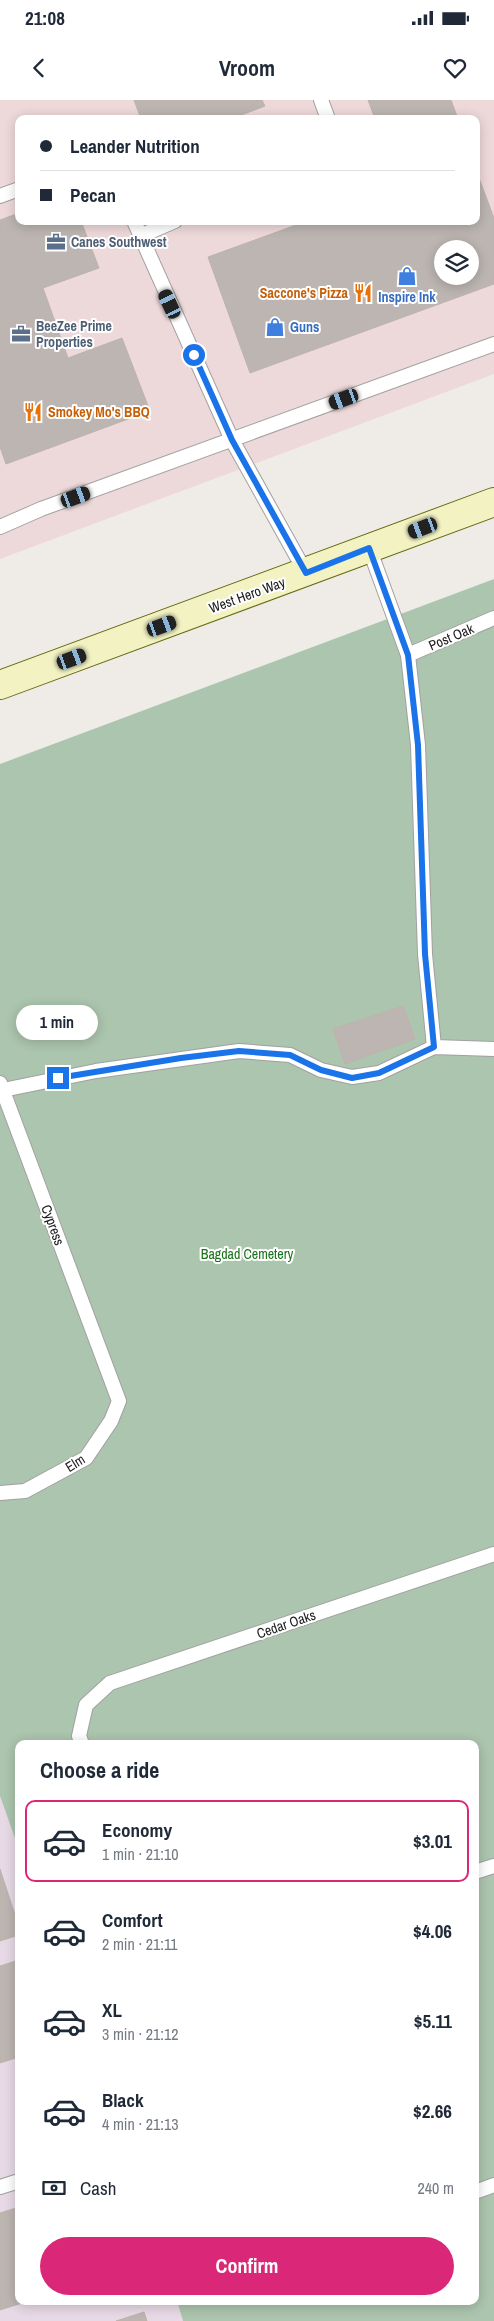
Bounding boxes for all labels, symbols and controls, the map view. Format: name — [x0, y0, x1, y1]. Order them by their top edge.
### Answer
text: 21:08 — [25, 5, 65, 31]
text: Vroom — [219, 53, 275, 83]
icon: back — [25, 54, 53, 82]
icon: heart — [441, 54, 469, 82]
text: Leander Nutrition — [70, 133, 200, 159]
text: Pecan — [70, 182, 116, 208]
office icon: Canes Southwest — [45, 231, 67, 253]
place label: Canes Southwest — [71, 233, 167, 251]
map controls — [434, 240, 479, 285]
button: layers — [434, 240, 479, 285]
shop icon: Inspire Ink — [396, 265, 418, 287]
restaurant icon: Saccone's Pizza — [352, 282, 374, 304]
place label: Saccone's Pizza — [260, 284, 349, 302]
car — [156, 287, 183, 321]
place label: Inspire Ink — [378, 288, 436, 306]
shop icon: Guns — [264, 316, 286, 338]
place label: BeeZee Prime Properties — [36, 317, 112, 351]
place label: Guns — [290, 318, 319, 336]
office icon: BeeZee Prime Properties — [10, 323, 32, 345]
route start — [183, 344, 205, 366]
car — [327, 387, 360, 411]
restaurant icon: Smokey Mo's BBQ — [22, 401, 44, 423]
place label: Smokey Mo's BBQ — [48, 403, 150, 421]
car — [59, 485, 92, 509]
car — [406, 516, 439, 540]
street label: West Hero Way — [206, 573, 288, 617]
car — [145, 614, 178, 638]
street label: Post Oak — [426, 619, 476, 655]
car — [55, 647, 88, 671]
callout: 1 min — [17, 1006, 99, 1040]
text: 1 min — [40, 1011, 74, 1033]
route end — [47, 1067, 69, 1089]
street label: Cypress — [37, 1202, 69, 1248]
park label: Bagdad Cemetery — [201, 1245, 294, 1263]
street label: Elm — [62, 1450, 88, 1476]
street label: Cedar Oaks — [254, 1605, 318, 1642]
text: Choose a ride — [40, 1755, 159, 1785]
text: Economy — [102, 1817, 172, 1843]
icon: car — [42, 1819, 87, 1864]
text: $3.01 — [413, 1828, 452, 1854]
text: 1 min · 21:10 — [102, 1843, 179, 1865]
text: Comfort — [102, 1907, 163, 1933]
icon: car — [42, 1909, 87, 1954]
text: $4.06 — [413, 1918, 452, 1944]
text: 2 min · 21:11 — [102, 1933, 178, 1955]
text: XL — [102, 1997, 122, 2023]
icon: car — [42, 1999, 87, 2044]
text: $5.11 — [414, 2008, 452, 2034]
text: 3 min · 21:12 — [102, 2023, 179, 2045]
text: Black — [102, 2087, 144, 2113]
icon: car — [42, 2089, 87, 2134]
text: $2.66 — [413, 2098, 452, 2124]
text: 4 min · 21:13 — [102, 2113, 179, 2135]
icon: cash — [40, 2174, 68, 2202]
text: Cash — [80, 2175, 116, 2201]
text: 240 m — [418, 2177, 454, 2199]
button: Confirm — [40, 2237, 454, 2295]

